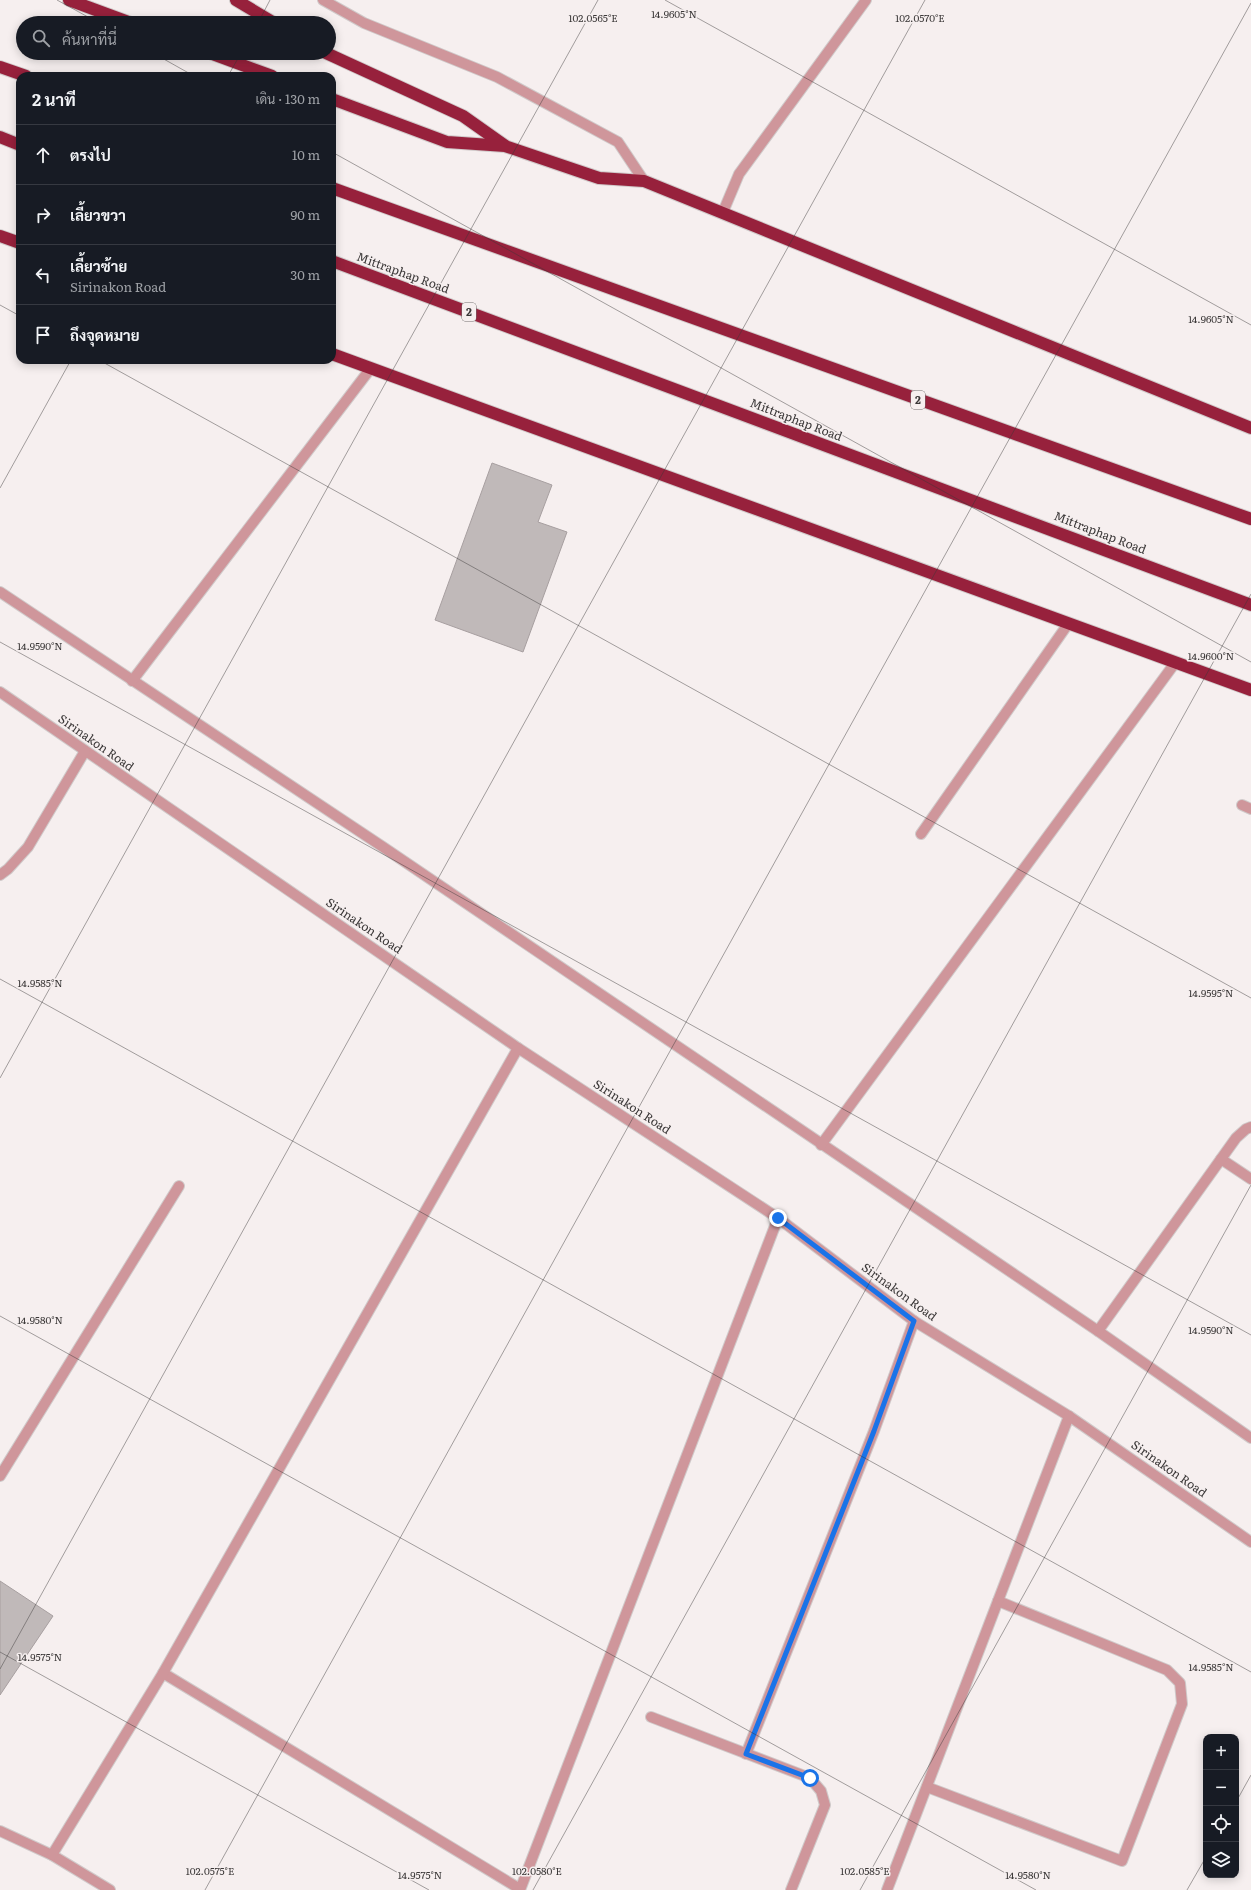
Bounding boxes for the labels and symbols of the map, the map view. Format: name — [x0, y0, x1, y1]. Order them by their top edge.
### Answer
text: 14.9605°N — [651, 6, 697, 21]
text: 102.0565°E — [568, 10, 618, 25]
text: 102.0570°E — [895, 10, 945, 25]
street label: Mittraphap Road — [354, 247, 453, 297]
road number: 2 — [462, 303, 476, 321]
text: 14.9605°N — [1188, 311, 1234, 326]
road number: 2 — [911, 391, 925, 409]
street label: Mittraphap Road — [748, 393, 846, 445]
street label: Mittraphap Road — [1052, 506, 1150, 558]
text: 14.9590°N — [17, 638, 63, 653]
text: 14.9600°N — [1188, 648, 1234, 663]
street label: Sirinakon Road — [55, 709, 139, 775]
street label: Sirinakon Road — [323, 893, 407, 958]
text: 14.9585°N — [17, 975, 63, 990]
text: 14.9595°N — [1189, 985, 1233, 1000]
street label: Sirinakon Road — [590, 1074, 675, 1138]
route end — [769, 1209, 787, 1227]
street label: Sirinakon Road — [858, 1258, 941, 1325]
text: 14.9580°N — [17, 1312, 63, 1327]
text: 14.9590°N — [1188, 1322, 1234, 1337]
street label: Sirinakon Road — [1128, 1435, 1212, 1501]
text: 14.9575°N — [18, 1649, 62, 1664]
text: 14.9585°N — [1188, 1659, 1234, 1674]
route start — [801, 1769, 819, 1787]
text: 102.0575°E — [186, 1863, 234, 1878]
text: 102.0580°E — [512, 1863, 562, 1878]
text: 102.0585°E — [840, 1863, 890, 1878]
text: 14.9575°N — [398, 1867, 442, 1882]
text: 14.9580°N — [1005, 1867, 1051, 1882]

